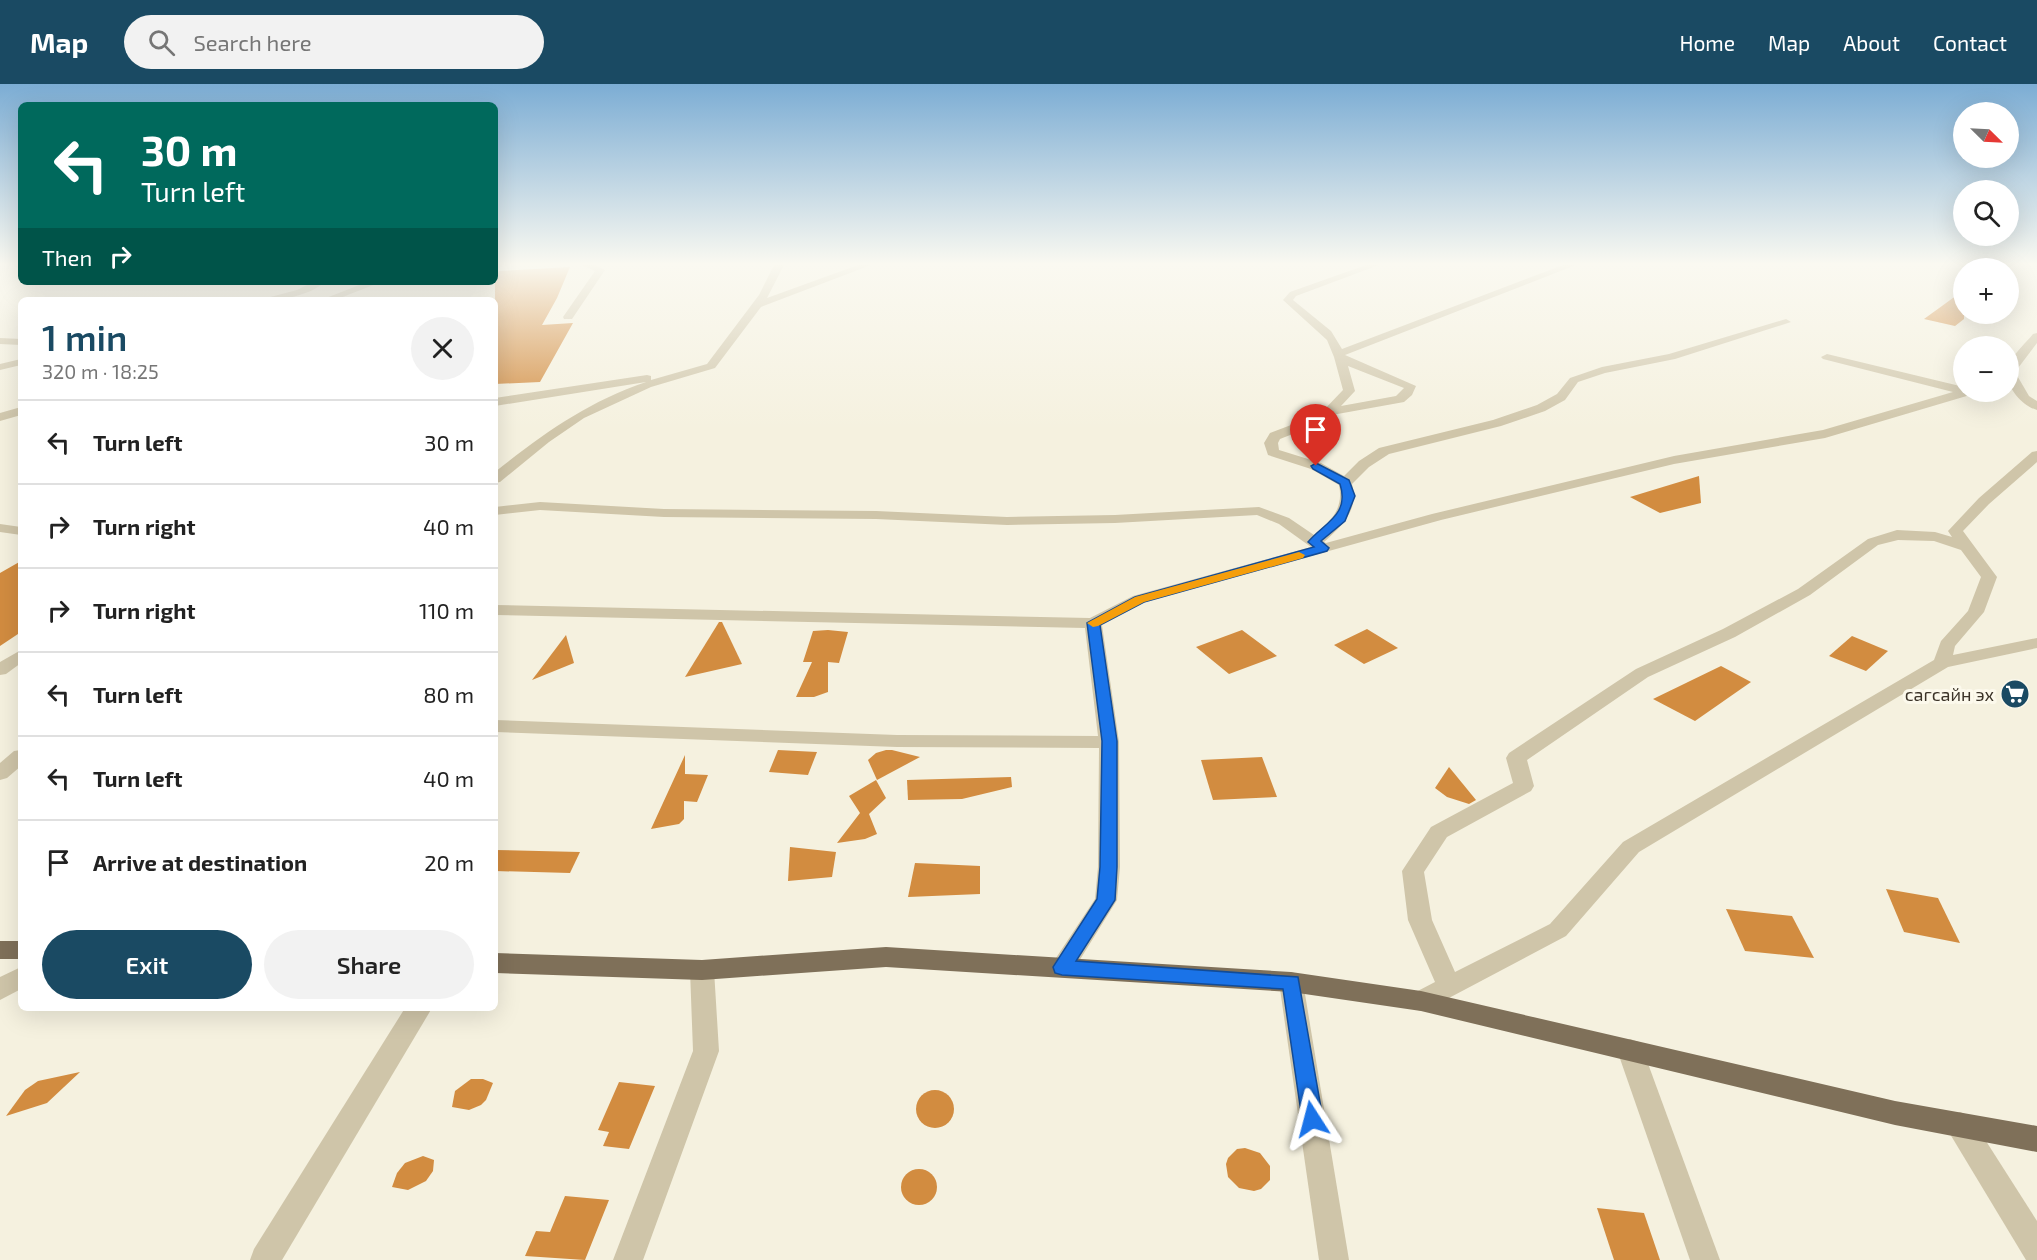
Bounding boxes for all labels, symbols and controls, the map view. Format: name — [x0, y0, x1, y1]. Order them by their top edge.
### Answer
search box — [124, 15, 544, 69]
text: Map — [30, 25, 88, 59]
icon: search — [145, 26, 178, 59]
text: Search here — [193, 29, 312, 55]
text: Home — [1679, 30, 1735, 55]
text: Map — [1768, 30, 1810, 55]
text: About — [1843, 30, 1900, 55]
text: Contact — [1933, 30, 2007, 55]
north arrow — [1953, 102, 2019, 168]
map controls — [1953, 102, 2019, 402]
text: 30 m — [141, 124, 237, 174]
icon: left — [42, 126, 120, 204]
text: Turn left — [141, 175, 245, 207]
button: search — [1953, 180, 2019, 246]
icon: right — [104, 240, 137, 273]
text: Then — [42, 244, 92, 270]
button: + — [1953, 258, 2019, 324]
text: 1 min — [42, 315, 127, 358]
button: close — [411, 317, 474, 380]
button: − — [1953, 336, 2019, 402]
text: 320 m · 18:25 — [42, 359, 159, 383]
pin — [1290, 404, 1341, 466]
icon: arrive — [1299, 413, 1332, 446]
icon: left — [42, 426, 75, 459]
text: Turn left — [93, 429, 182, 455]
text: 30 m — [424, 429, 474, 455]
icon: right — [42, 510, 75, 543]
text: Turn right — [93, 513, 195, 539]
text: 40 m — [423, 513, 474, 539]
icon: right — [42, 594, 75, 627]
text: Turn right — [93, 597, 195, 623]
text: 110 m — [419, 597, 474, 623]
icon: left — [42, 678, 75, 711]
supermarket icon: сагсайн эх — [1999, 678, 2031, 710]
text: Turn left — [93, 681, 182, 707]
text: 80 m — [423, 681, 474, 707]
place label: сагсайн эх — [1905, 683, 1994, 705]
icon: left — [42, 762, 75, 795]
text: Turn left — [93, 765, 182, 791]
text: 40 m — [423, 765, 474, 791]
icon: arrive — [42, 846, 75, 879]
text: Arrive at destination — [93, 849, 307, 875]
text: 20 m — [424, 849, 474, 875]
button: Exit — [42, 930, 252, 999]
button: Share — [264, 930, 474, 999]
position arrow — [1280, 1087, 1344, 1151]

